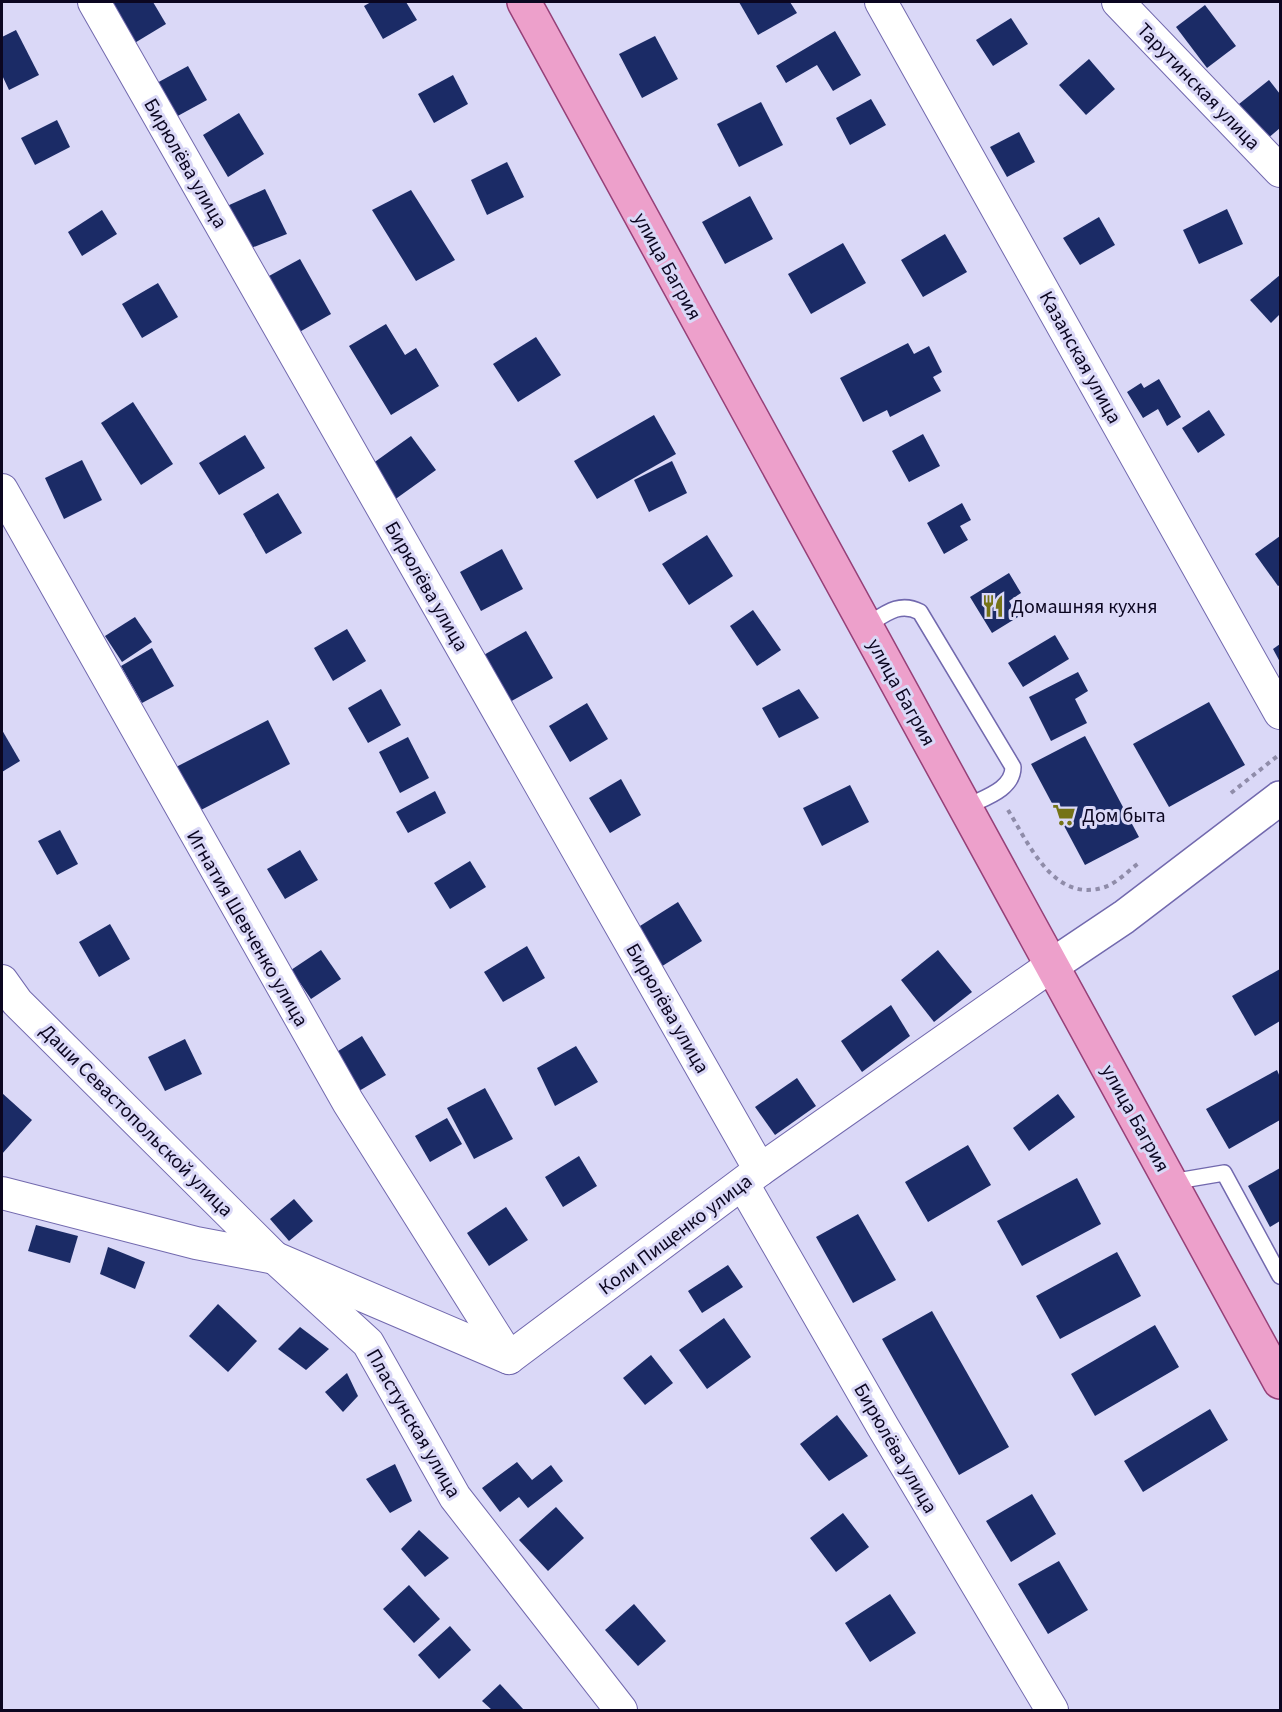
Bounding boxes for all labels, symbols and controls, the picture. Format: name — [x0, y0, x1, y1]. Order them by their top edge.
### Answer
street label: Тарутинская улица — [1130, 17, 1266, 157]
street label: Бирюлёва улица — [137, 93, 234, 234]
street label: улица Багрия — [626, 208, 708, 325]
street label: Казанская улица — [1032, 286, 1128, 429]
street label: Бирюлёва улица — [378, 516, 475, 657]
restaurant icon: Домашняя кухня — [980, 593, 1006, 619]
place label: Домашняя кухня — [1011, 593, 1157, 621]
street label: улица Багрия — [860, 634, 942, 751]
supermarket icon: Дом быта — [1051, 802, 1077, 828]
place label: Дом быта — [1082, 802, 1166, 830]
street label: Игнатия Шевченко улица — [179, 825, 315, 1032]
street label: Бирюлёва улица — [619, 938, 716, 1079]
street label: Даши Севастопольской улица — [33, 1018, 239, 1224]
street label: улица Багрия — [1094, 1060, 1176, 1177]
street label: Коли Пищенко улица — [593, 1168, 758, 1302]
street label: Пластунская улица — [359, 1344, 467, 1503]
street label: Бирюлёва улица — [847, 1378, 944, 1519]

